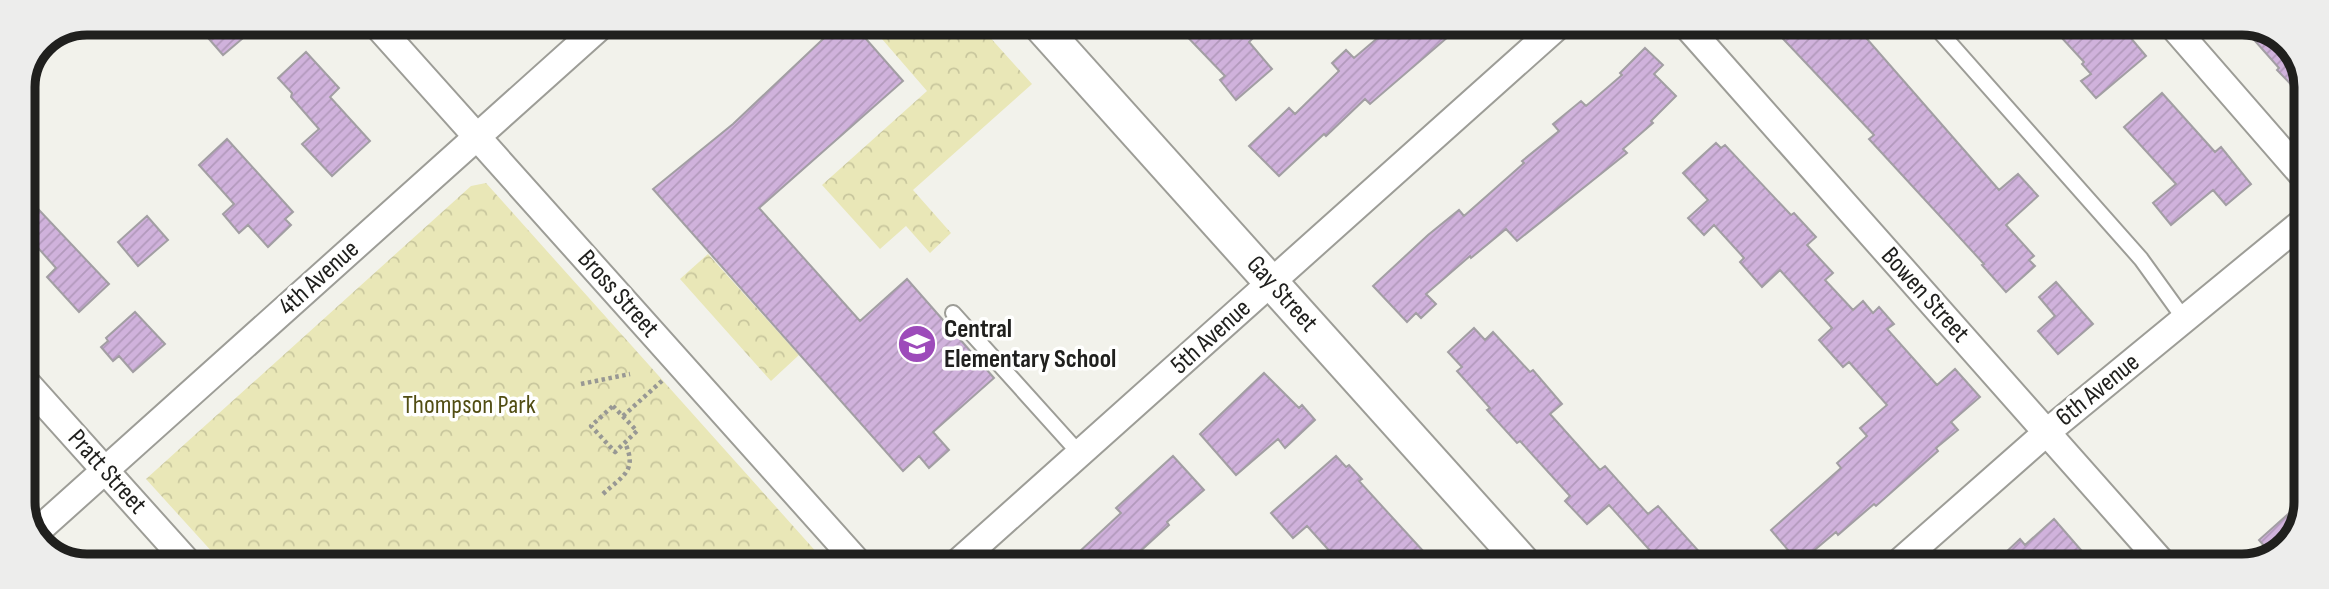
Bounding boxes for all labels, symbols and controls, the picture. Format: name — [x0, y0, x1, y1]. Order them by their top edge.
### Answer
street label: 4th Avenue — [272, 234, 366, 322]
street label: Bowen Street — [1874, 241, 1976, 349]
street label: Bross Street — [571, 244, 665, 344]
street label: Gay Street — [1240, 250, 1324, 338]
street label: 5th Avenue — [1165, 293, 1257, 381]
place label: Central Elementary School — [944, 314, 1116, 375]
school or university icon: Central Elementary School — [896, 323, 938, 365]
street label: 6th Avenue — [2050, 347, 2146, 433]
park label: Thompson Park — [402, 390, 536, 421]
street label: Pratt Street — [61, 423, 153, 521]

